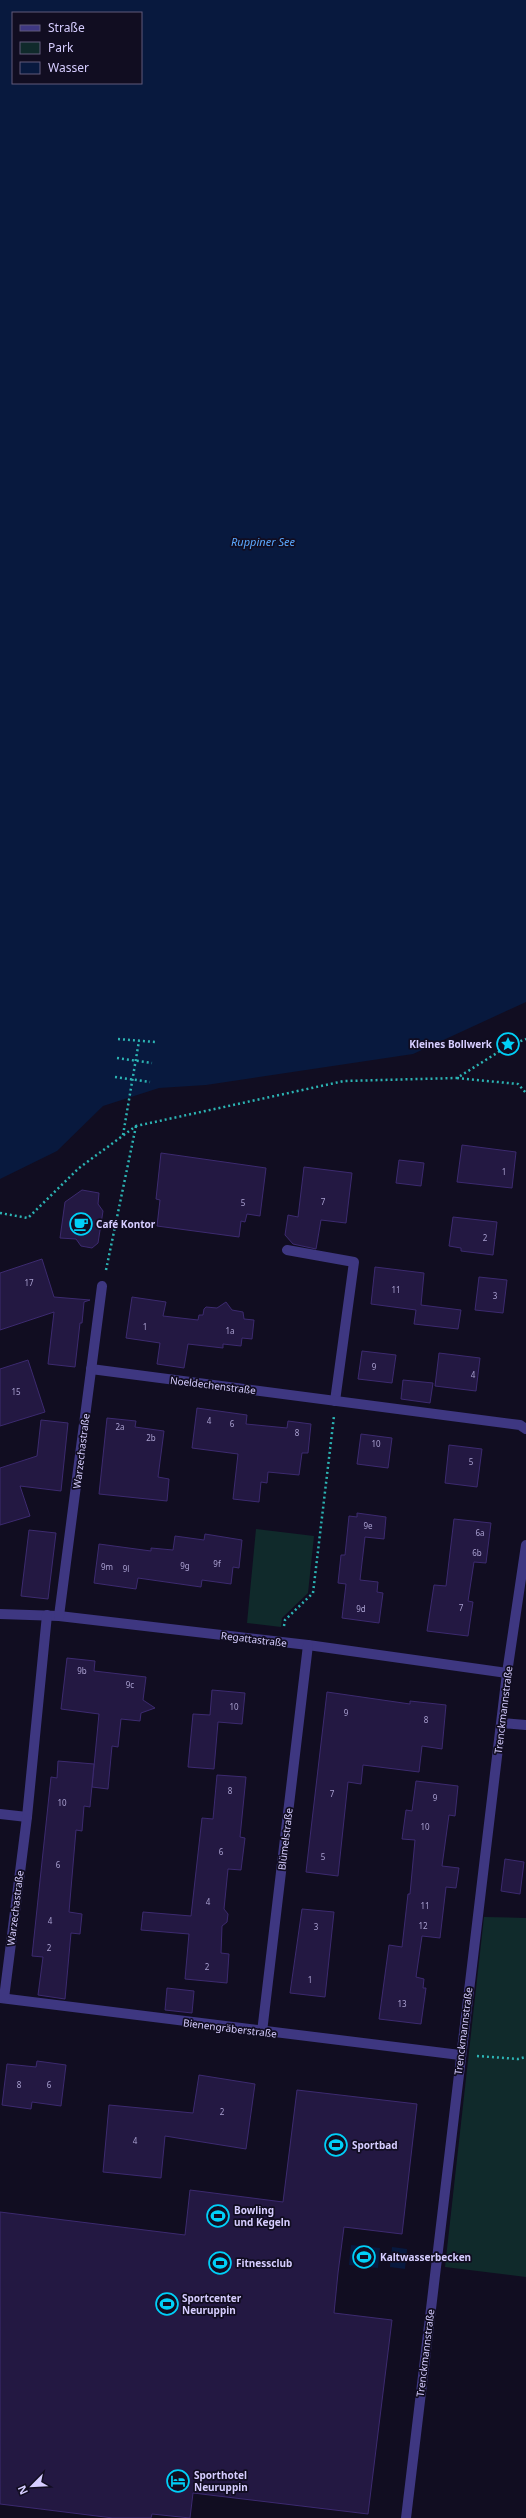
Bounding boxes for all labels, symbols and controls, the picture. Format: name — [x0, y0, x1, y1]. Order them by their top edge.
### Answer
legend — [12, 12, 142, 84]
text: Straße — [48, 19, 85, 36]
text: Park — [48, 39, 74, 56]
text: Wasser — [48, 59, 89, 76]
water label: Ruppiner See — [231, 534, 295, 549]
place icon: Kleines Bollwerk — [495, 1031, 521, 1057]
place label: Kleines Bollwerk — [409, 1037, 493, 1051]
house number: 1 — [502, 1166, 506, 1177]
house number: 7 — [321, 1196, 326, 1207]
house number: 5 — [241, 1197, 246, 1208]
cafe icon: Café Kontor — [68, 1211, 94, 1237]
place label: Café Kontor — [96, 1217, 156, 1231]
house number: 2 — [483, 1232, 488, 1243]
house number: 17 — [24, 1277, 34, 1288]
house number: 11 — [391, 1284, 401, 1295]
house number: 3 — [493, 1290, 498, 1301]
house number: 1 — [143, 1321, 147, 1332]
house number: 1a — [225, 1325, 235, 1336]
house number: 9 — [372, 1361, 377, 1372]
house number: 4 — [471, 1369, 476, 1380]
street label: Noeldechenstraße — [169, 1373, 257, 1397]
house number: 15 — [11, 1386, 21, 1397]
street label: Warzechastraße — [69, 1412, 93, 1489]
house number: 4 — [207, 1415, 212, 1426]
house number: 6 — [230, 1418, 235, 1429]
house number: 2a — [115, 1421, 125, 1432]
house number: 8 — [295, 1427, 300, 1438]
house number: 2b — [146, 1432, 156, 1443]
house number: 10 — [371, 1438, 381, 1449]
house number: 5 — [469, 1456, 474, 1467]
house number: 9e — [363, 1520, 373, 1531]
house number: 6a — [475, 1527, 485, 1538]
house number: 6b — [472, 1547, 482, 1558]
house number: 9f — [213, 1558, 222, 1569]
house number: 9g — [180, 1560, 190, 1571]
house number: 9m — [101, 1561, 113, 1572]
house number: 9l — [123, 1563, 129, 1574]
house number: 7 — [459, 1602, 464, 1613]
house number: 9d — [356, 1603, 366, 1614]
street label: Regattastraße — [220, 1628, 288, 1650]
house number: 9b — [77, 1665, 87, 1676]
street label: Trenckmannstraße — [491, 1665, 515, 1755]
house number: 9c — [126, 1679, 134, 1690]
house number: 10 — [229, 1701, 239, 1712]
house number: 9 — [344, 1707, 349, 1718]
house number: 8 — [424, 1714, 429, 1725]
house number: 8 — [228, 1785, 233, 1796]
house number: 7 — [330, 1788, 335, 1799]
house number: 9 — [433, 1792, 438, 1803]
house number: 10 — [57, 1797, 67, 1808]
street label: Blümelstraße — [274, 1807, 296, 1871]
house number: 10 — [420, 1821, 430, 1832]
house number: 6 — [219, 1846, 224, 1857]
house number: 5 — [321, 1851, 326, 1862]
house number: 6 — [56, 1859, 61, 1870]
street label: Warzechastraße — [3, 1869, 27, 1946]
house number: 4 — [206, 1896, 211, 1907]
house number: 11 — [420, 1900, 430, 1911]
house number: 4 — [48, 1915, 53, 1926]
house number: 12 — [418, 1920, 428, 1931]
house number: 3 — [314, 1921, 319, 1932]
house number: 2 — [47, 1942, 52, 1953]
house number: 2 — [205, 1961, 210, 1972]
house number: 1 — [308, 1974, 312, 1985]
street label: Trenckmannstraße — [451, 1986, 475, 2076]
house number: 13 — [397, 1998, 407, 2009]
street label: Bienengräberstraße — [182, 2015, 278, 2041]
house number: 8 — [17, 2079, 22, 2090]
house number: 6 — [47, 2079, 52, 2090]
house number: 2 — [220, 2106, 225, 2117]
sports icon: Sportbad — [323, 2132, 349, 2158]
house number: 4 — [133, 2135, 138, 2146]
place label: Sportbad — [352, 2138, 398, 2152]
sports icon: Bowling und Kegeln — [205, 2203, 231, 2229]
place label: Bowling und Kegeln — [234, 2203, 290, 2229]
sports icon: Kaltwasserbecken — [351, 2244, 377, 2270]
sports icon: Fitnessclub — [207, 2250, 233, 2276]
place label: Kaltwasserbecken — [380, 2250, 471, 2264]
place label: Fitnessclub — [236, 2256, 292, 2270]
sports icon: Sportcenter Neuruppin — [154, 2291, 180, 2317]
place label: Sportcenter Neuruppin — [182, 2291, 242, 2317]
street label: Trenckmannstraße — [413, 2308, 437, 2398]
north arrow — [12, 2466, 52, 2506]
hotel icon: Sporthotel Neuruppin — [165, 2468, 191, 2494]
place label: Sporthotel Neuruppin — [194, 2468, 248, 2494]
text: N — [14, 2483, 31, 2497]

